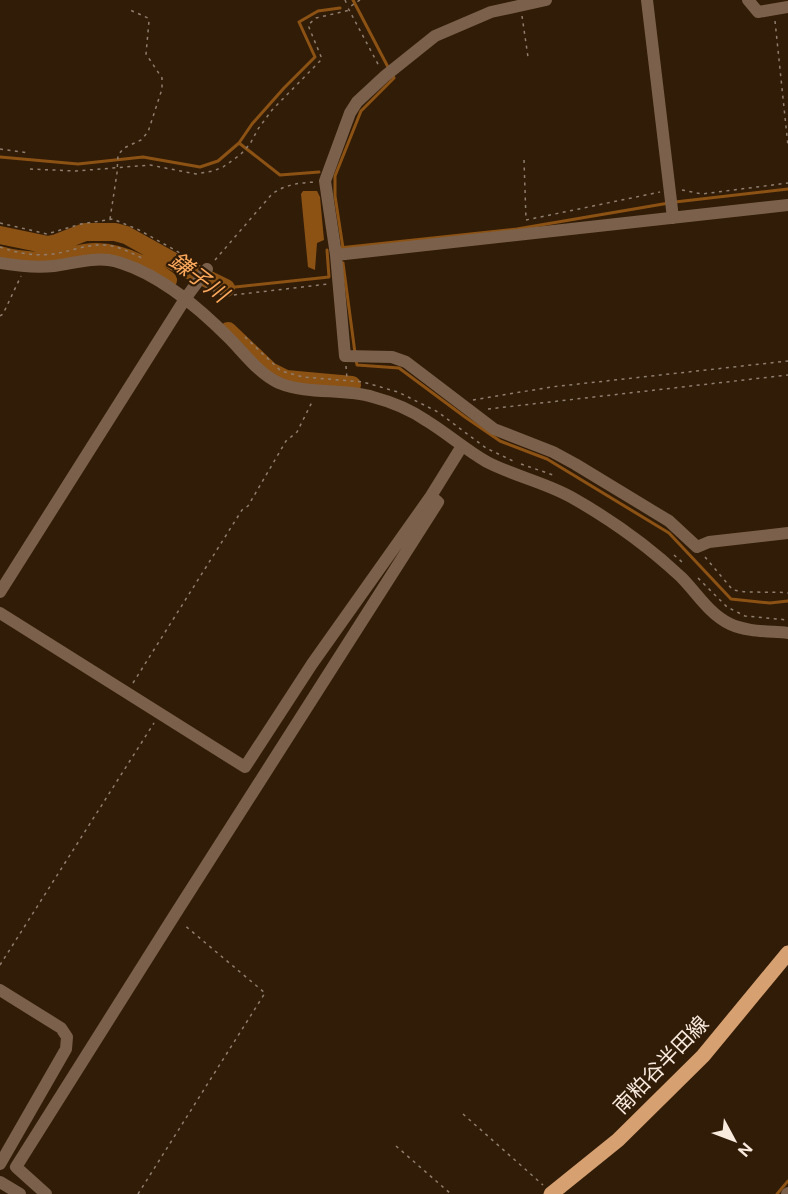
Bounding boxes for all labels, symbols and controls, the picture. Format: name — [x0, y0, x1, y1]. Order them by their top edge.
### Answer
water label: 鎌子川 — [165, 247, 235, 308]
street label: 南粕谷半田線 — [608, 1011, 713, 1119]
north arrow — [704, 1110, 764, 1170]
text: N — [734, 1139, 756, 1160]

